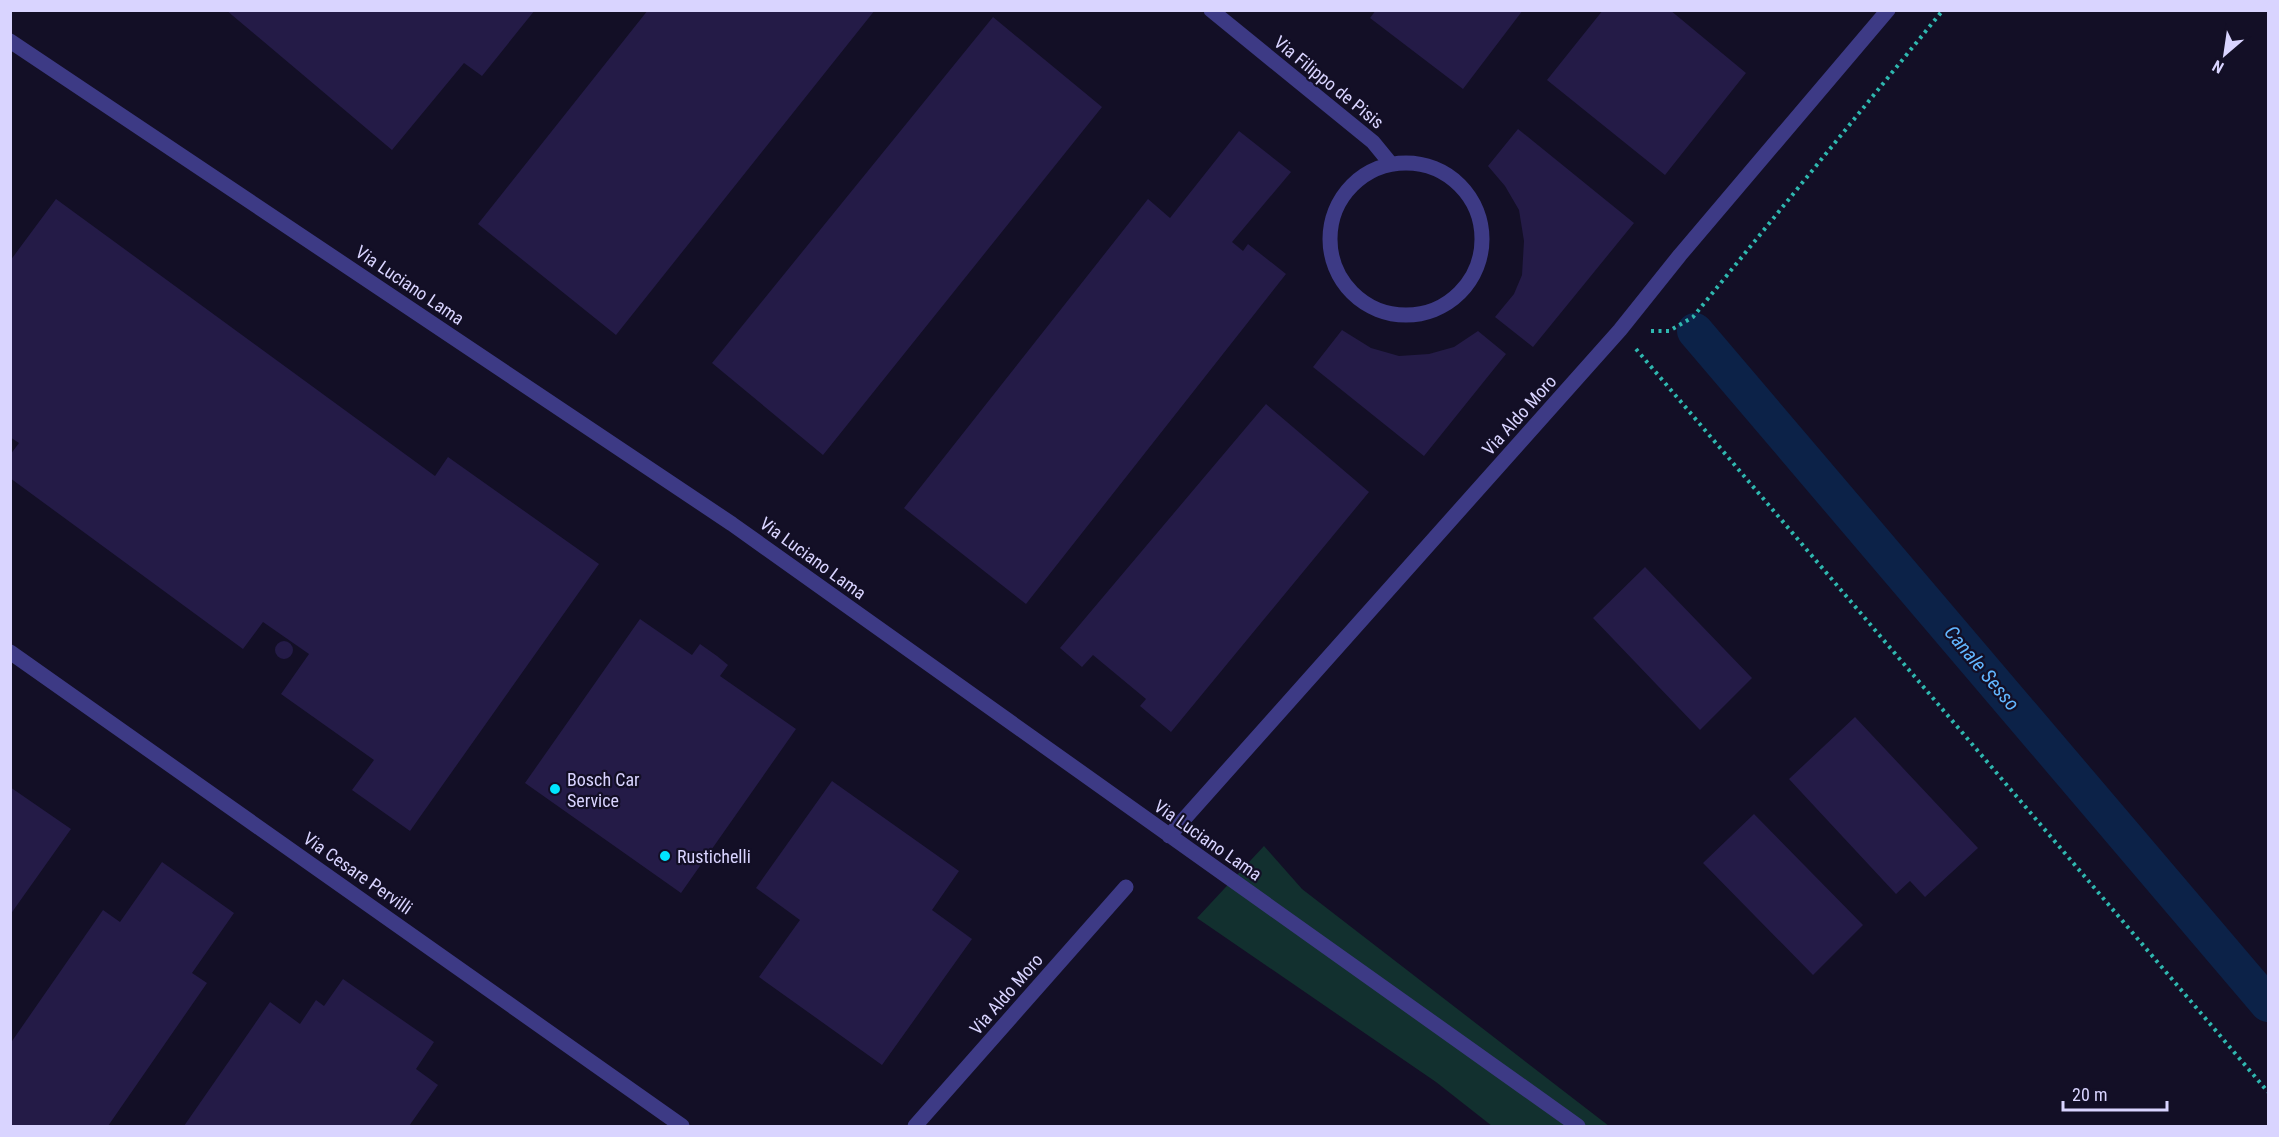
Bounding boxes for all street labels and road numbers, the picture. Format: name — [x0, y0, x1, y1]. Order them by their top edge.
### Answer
street label: Via Filippo de Pisis — [1270, 31, 1388, 133]
street label: Via Luciano Lama — [352, 241, 468, 329]
street label: Via Aldo Moro — [1478, 371, 1560, 459]
street label: Via Luciano Lama — [756, 512, 870, 604]
street label: Via Luciano Lama — [1150, 795, 1266, 885]
street label: Via Cesare Pervilli — [299, 828, 417, 918]
street label: Via Aldo Moro — [965, 949, 1047, 1039]

